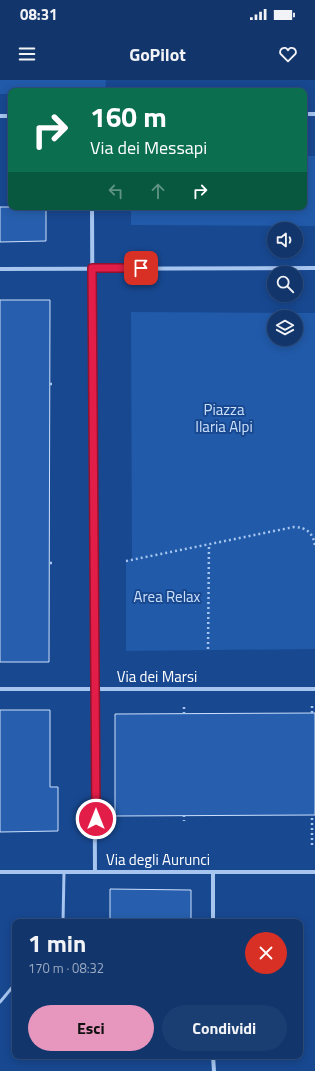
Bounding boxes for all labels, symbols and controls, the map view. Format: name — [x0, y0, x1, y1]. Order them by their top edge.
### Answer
text: 08:31 — [20, 3, 57, 26]
text: GoPilot — [129, 41, 186, 68]
icon: menu — [16, 43, 38, 65]
icon: heart — [277, 43, 299, 65]
text: 160 m — [90, 95, 167, 138]
icon: right — [24, 104, 76, 156]
text: Via dei Messapi — [90, 134, 207, 161]
icon: left — [105, 180, 127, 202]
icon: ahead — [147, 180, 169, 202]
icon: right — [189, 180, 211, 202]
map controls — [267, 222, 303, 346]
button: sound — [267, 222, 303, 258]
pin — [124, 251, 158, 285]
icon: arrive — [130, 257, 152, 279]
button: search — [267, 266, 303, 302]
button: layers — [267, 310, 303, 346]
park label: Piazza Ilaria Alpi — [195, 398, 253, 438]
park label: Area Relax — [134, 585, 201, 608]
street label: Via dei Marsi — [117, 665, 197, 688]
position arrow — [75, 798, 117, 840]
street label: Via degli Aurunci — [106, 848, 210, 871]
text: 1 min — [28, 925, 86, 961]
button: close — [245, 932, 287, 974]
text: 170 m · 08:32 — [28, 958, 104, 978]
button: Esci — [28, 1005, 154, 1051]
button: Condividi — [162, 1005, 287, 1051]

